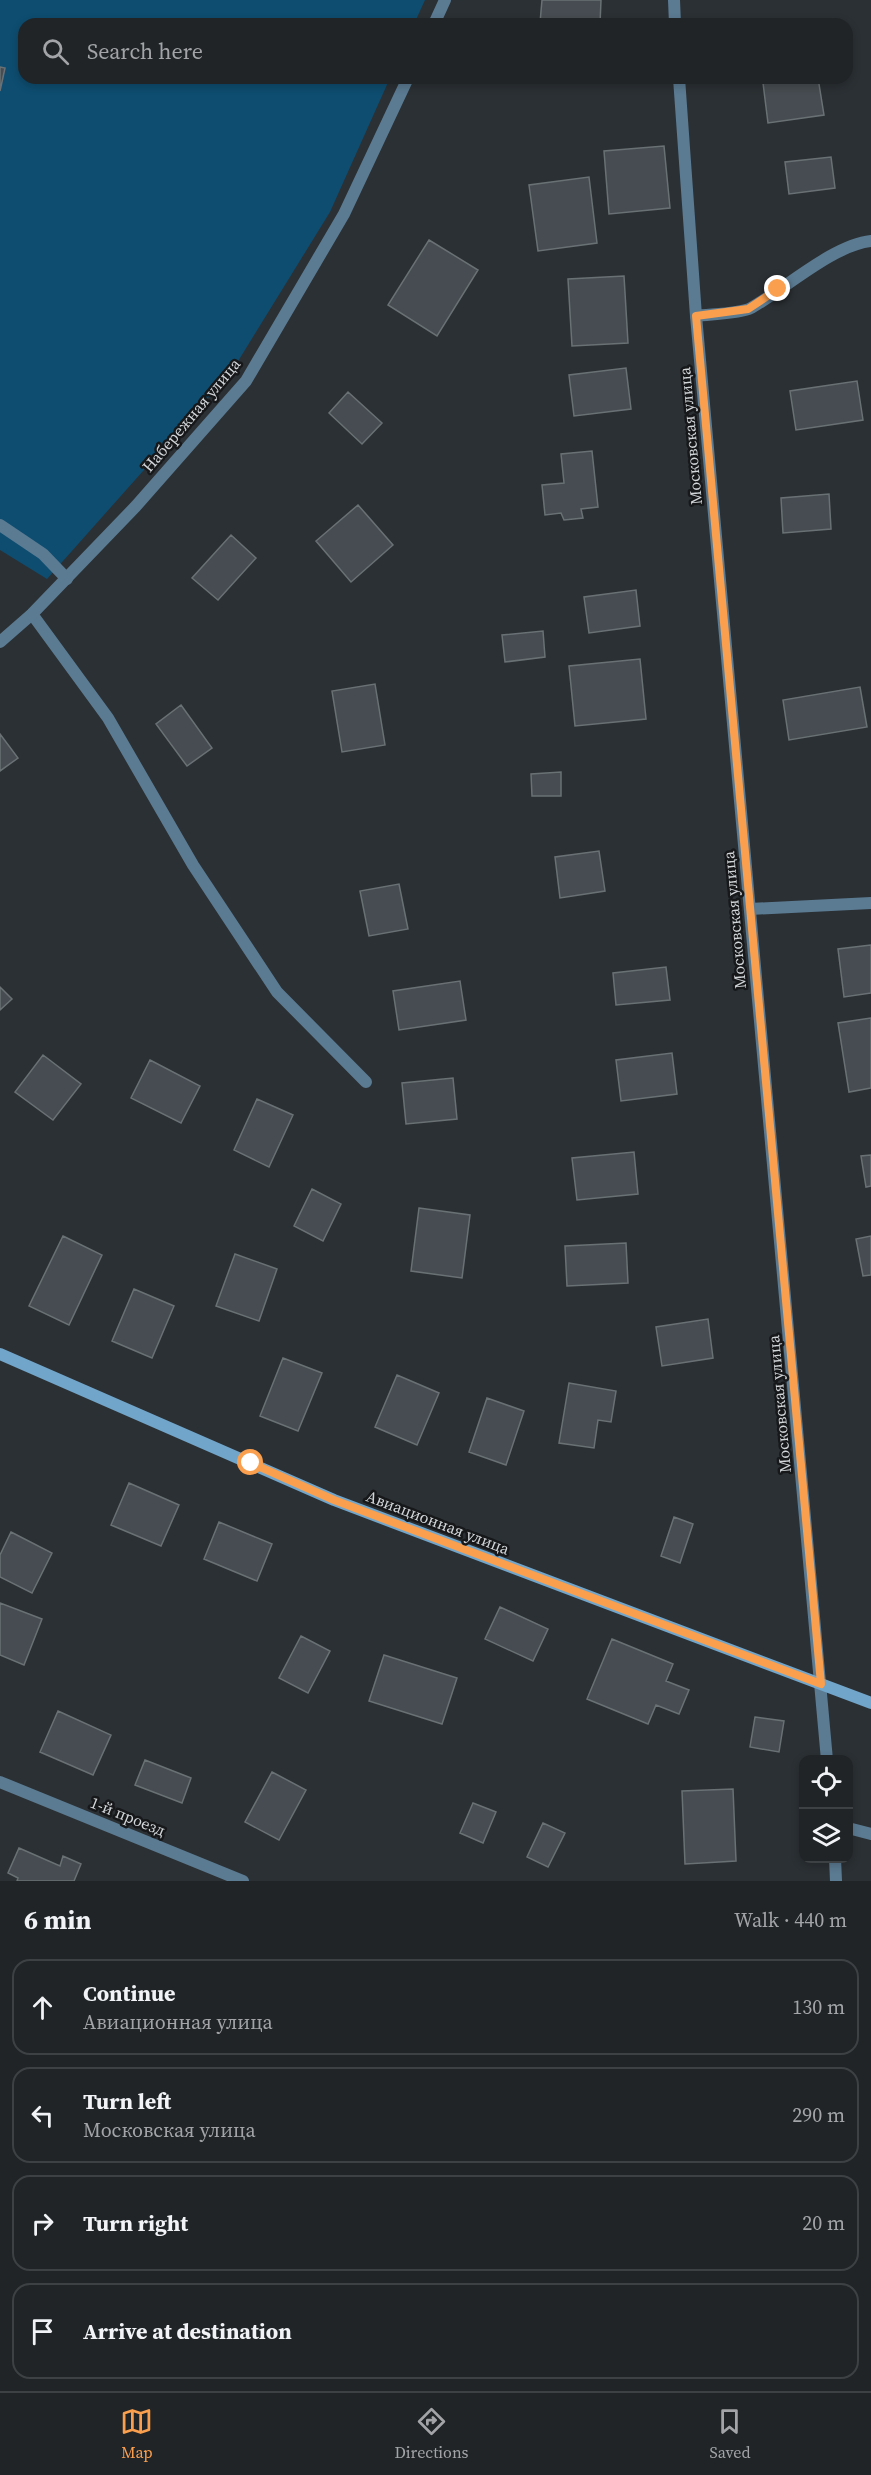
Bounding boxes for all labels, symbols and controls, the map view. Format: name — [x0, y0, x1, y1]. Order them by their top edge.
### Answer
search box — [18, 18, 853, 84]
icon: search — [39, 35, 72, 68]
text: Search here — [87, 36, 203, 66]
route end — [764, 275, 790, 301]
street label: Набережная улица — [137, 353, 246, 477]
street label: Московская улица — [673, 365, 707, 506]
street label: Московская улица — [717, 849, 751, 990]
street label: Московская улица — [762, 1333, 796, 1474]
route start — [237, 1449, 263, 1475]
street label: Авиационная улица — [363, 1485, 514, 1560]
map controls — [799, 1755, 853, 1863]
button: locate — [799, 1755, 853, 1809]
street label: 1-й проезд — [87, 1791, 169, 1841]
button: layers — [799, 1809, 853, 1863]
text: 6 min — [24, 1902, 91, 1938]
text: Walk · 440 m — [734, 1906, 847, 1934]
text: Continue — [83, 1978, 176, 2008]
icon: ahead — [26, 1991, 59, 2024]
text: 130 m — [792, 1993, 845, 2021]
text: Авиационная улица — [83, 2008, 273, 2036]
text: Turn left — [83, 2086, 171, 2116]
icon: left — [26, 2099, 59, 2132]
text: 290 m — [792, 2101, 845, 2129]
text: Московская улица — [83, 2116, 256, 2144]
icon: right — [26, 2207, 59, 2240]
text: Turn right — [83, 2208, 188, 2238]
text: 20 m — [802, 2209, 845, 2237]
icon: arrive — [26, 2315, 59, 2348]
text: Arrive at destination — [83, 2316, 292, 2346]
tab: Map — [120, 2405, 153, 2463]
tab: Directions — [394, 2405, 469, 2463]
tab: Saved — [709, 2405, 751, 2463]

